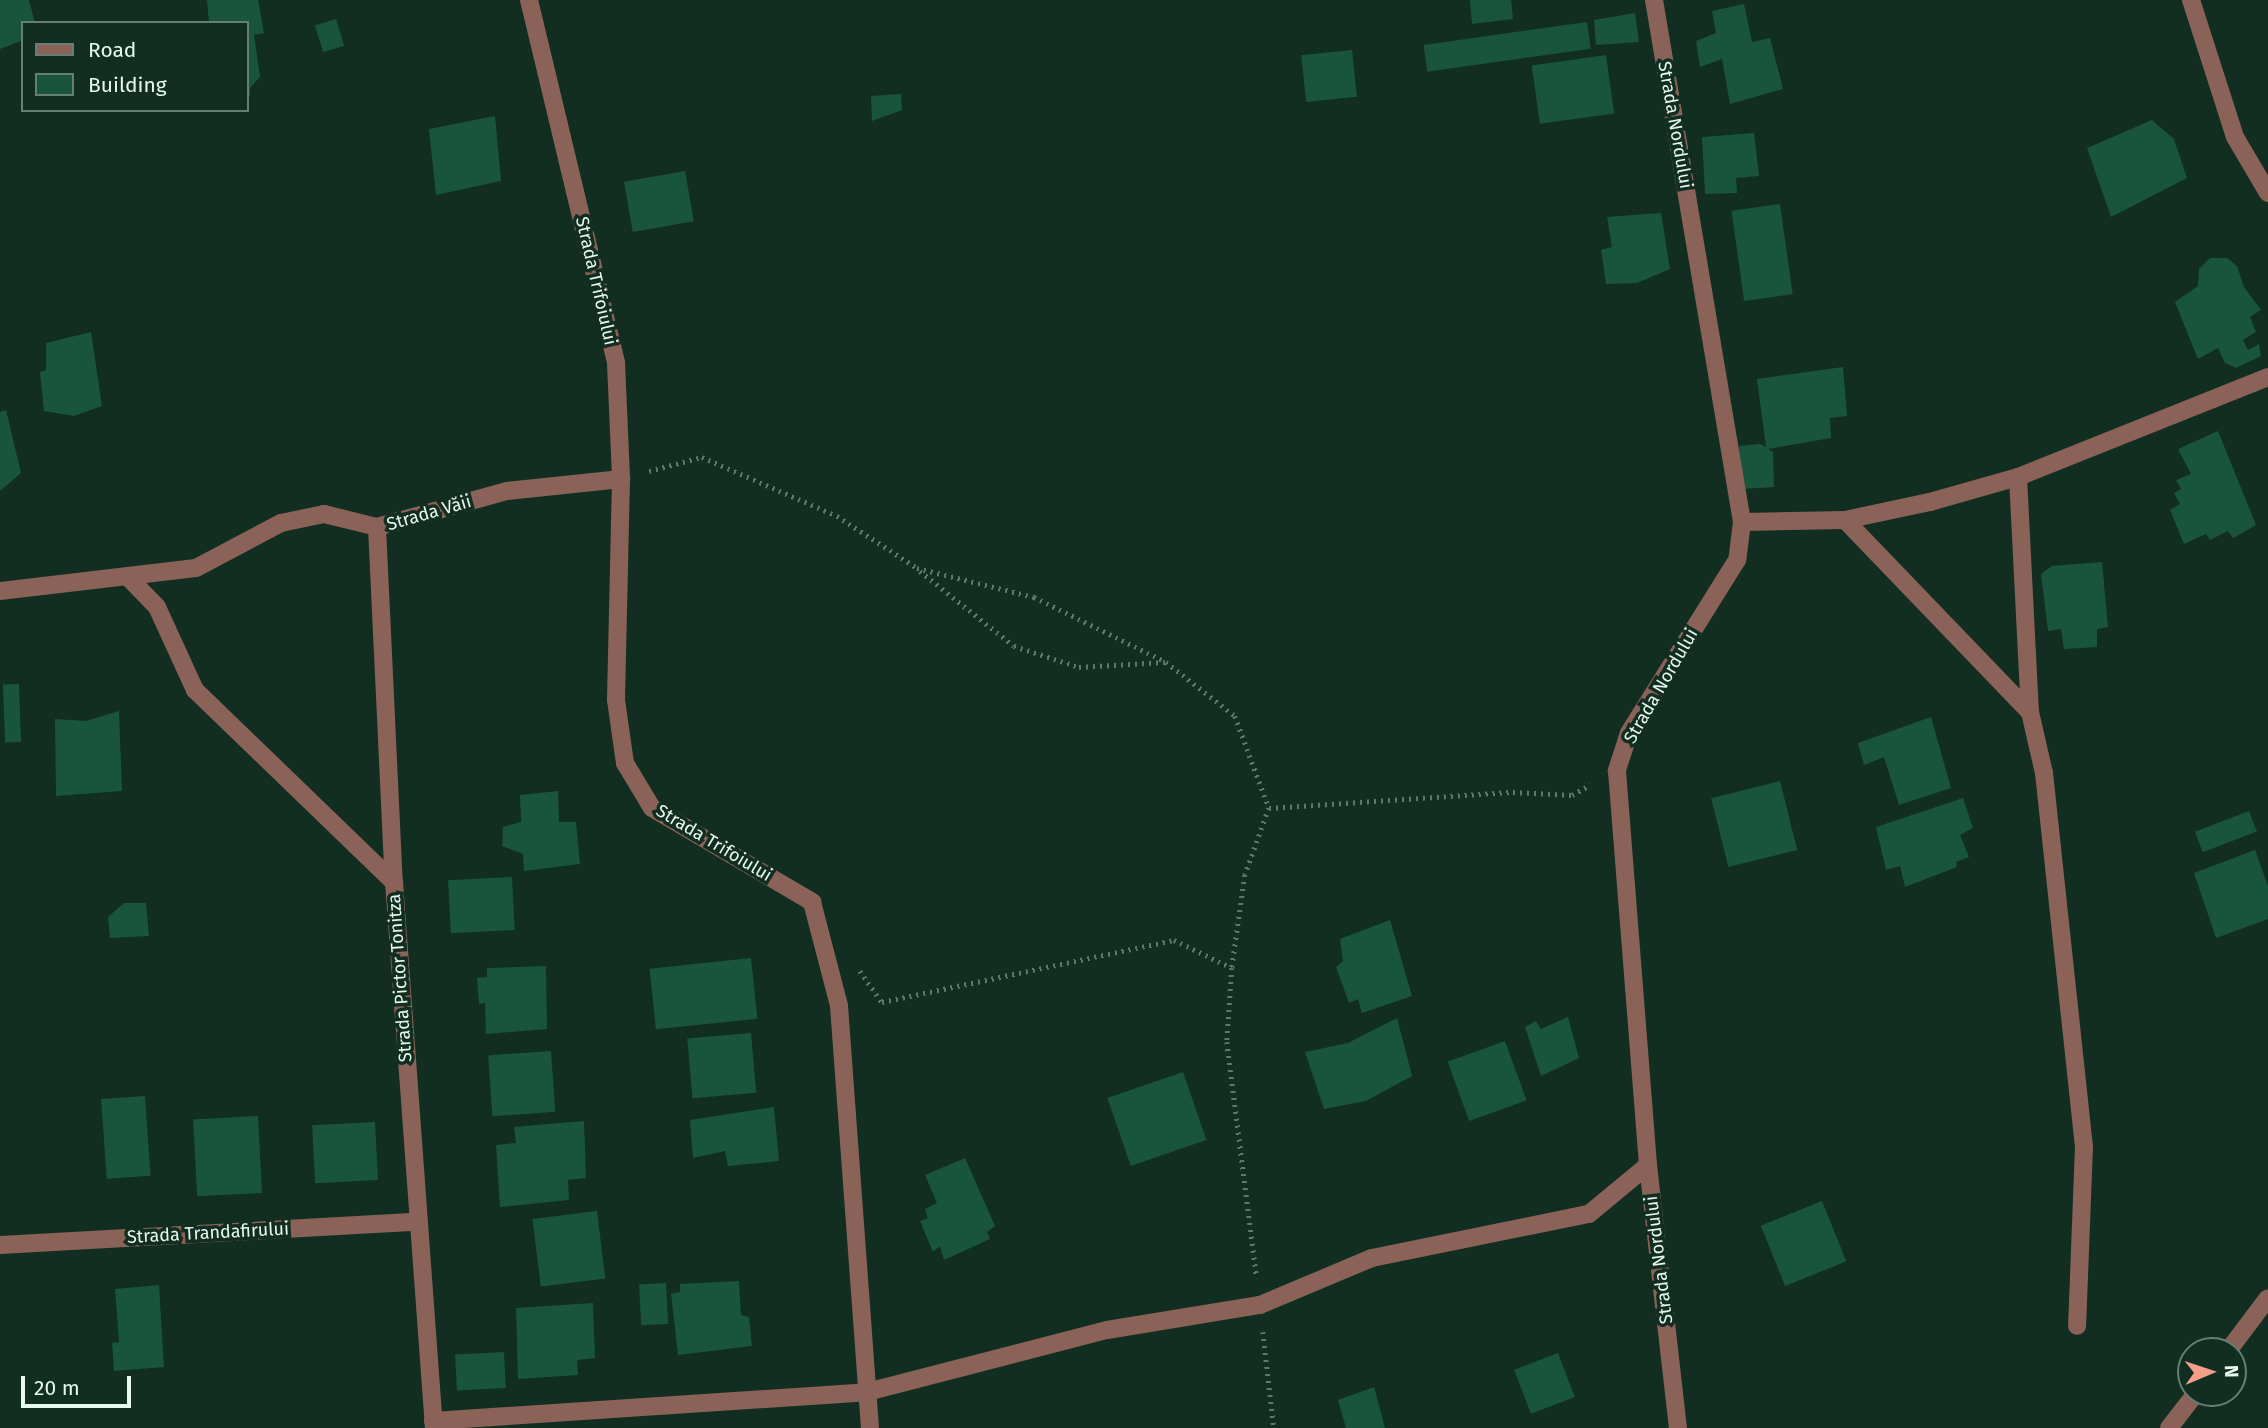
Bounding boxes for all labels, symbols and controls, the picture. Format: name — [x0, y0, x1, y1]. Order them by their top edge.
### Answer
legend — [21, 21, 248, 112]
text: Road — [88, 37, 136, 63]
street label: Strada Nordului — [1653, 60, 1697, 190]
text: Building — [88, 72, 167, 98]
street label: Strada Trifoiului — [571, 215, 621, 347]
street label: Strada Văii — [384, 491, 474, 535]
street label: Strada Nordului — [1619, 625, 1703, 747]
street label: Strada Trifoiului — [652, 800, 776, 886]
street label: Strada Pictor Tonitza — [383, 893, 417, 1063]
street label: Strada Nordului — [1640, 1195, 1678, 1325]
street label: Strada Trandafirului — [126, 1218, 290, 1248]
north arrow — [2177, 1337, 2247, 1407]
scale bar — [24, 1362, 135, 1406]
text: N — [2220, 1365, 2243, 1378]
text: 20 m — [34, 1375, 80, 1401]

